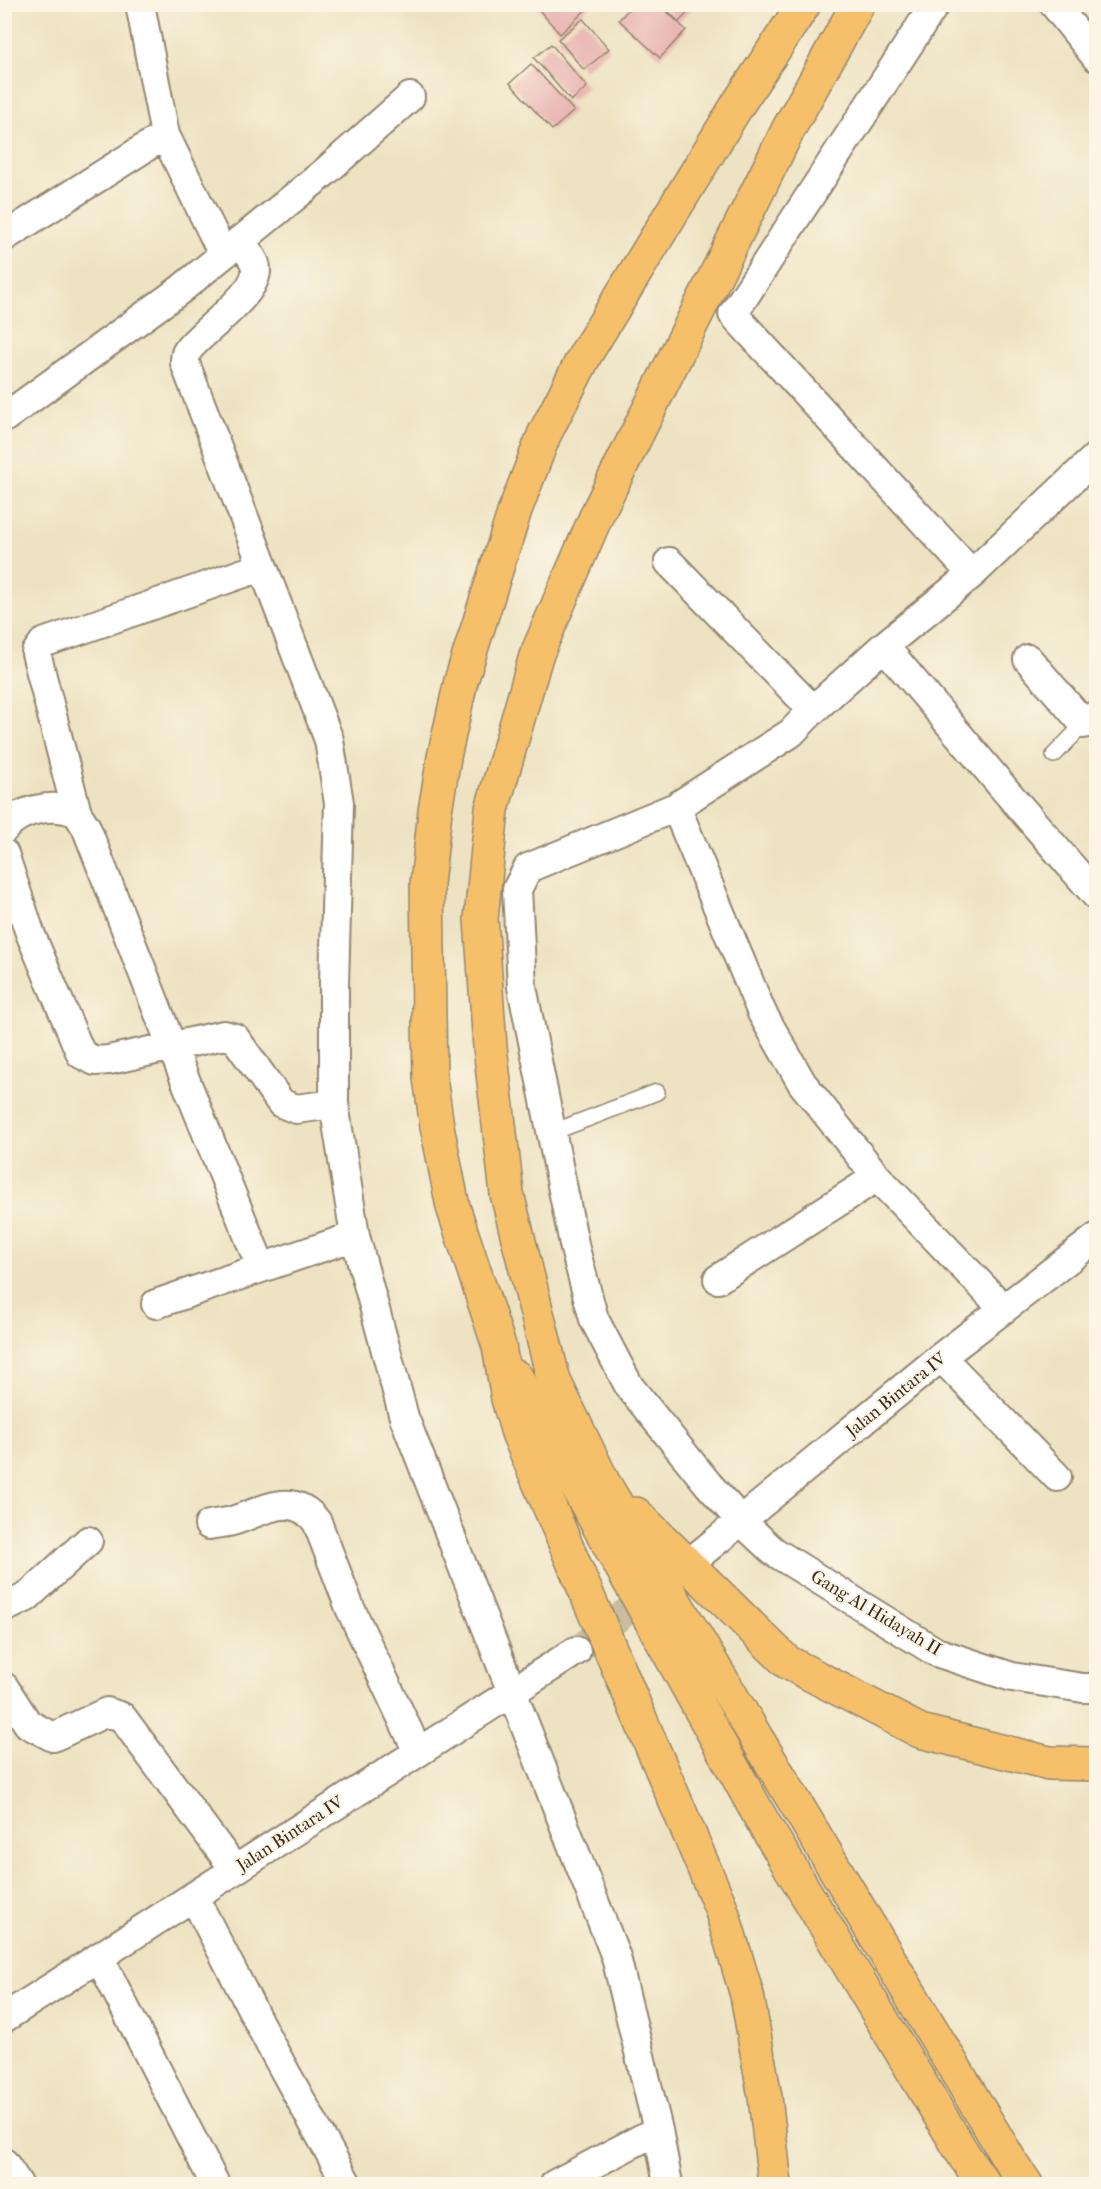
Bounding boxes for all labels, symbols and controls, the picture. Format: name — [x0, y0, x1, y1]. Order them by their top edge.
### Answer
street label: Jalan Bintara IV — [840, 1347, 951, 1443]
street label: Gang Al Hidayah II — [807, 1566, 945, 1660]
street label: Jalan Bintara IV — [231, 1791, 348, 1877]

